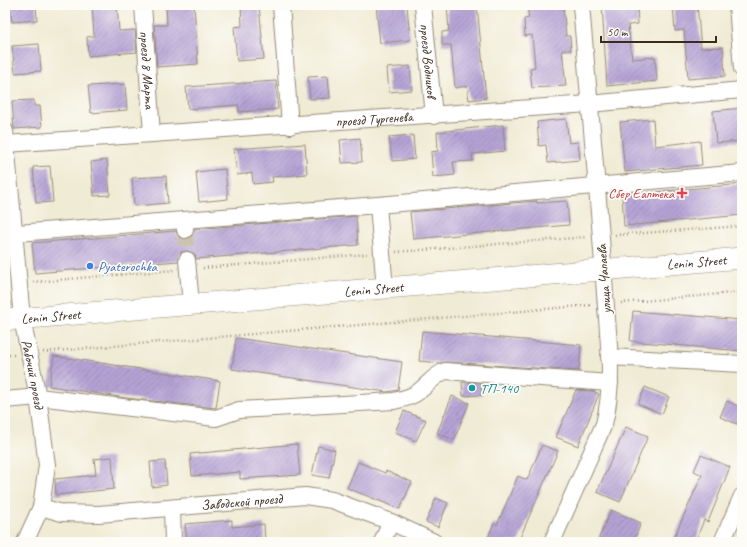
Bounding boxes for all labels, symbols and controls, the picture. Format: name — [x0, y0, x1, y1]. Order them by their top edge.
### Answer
scale bar — [601, 18, 716, 44]
street label: проезд Водников — [416, 23, 441, 102]
text: 50 m — [607, 24, 629, 40]
street label: проезд 8 Марта — [136, 30, 159, 111]
street label: проезд Тургенева — [335, 108, 414, 130]
place label: Сбер Еаптека — [608, 185, 675, 202]
marker: Сбер Еаптека — [677, 188, 687, 198]
street label: улица Чапаева — [593, 243, 615, 315]
street label: Lenin Street — [666, 251, 728, 273]
place label: Pyaterochka — [98, 258, 158, 275]
marker: Pyaterochka — [85, 261, 95, 271]
street label: Lenin Street — [343, 278, 405, 300]
street label: Lenin Street — [21, 305, 83, 327]
street label: Рабочий проезд — [18, 338, 48, 412]
place label: ТП-140 — [480, 380, 520, 397]
marker: ТП-140 — [467, 383, 477, 393]
street label: Заводской проезд — [200, 489, 285, 514]

